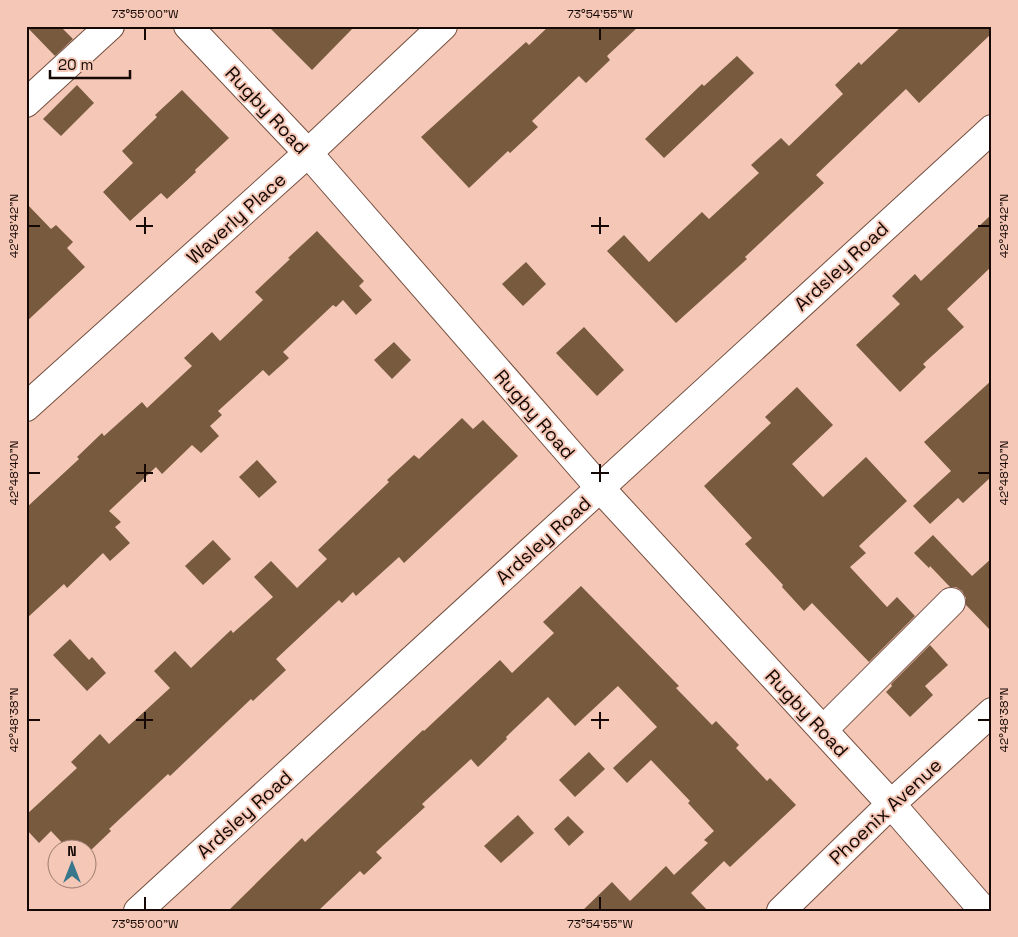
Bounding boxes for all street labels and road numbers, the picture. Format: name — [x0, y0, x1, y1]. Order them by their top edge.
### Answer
street label: Rugby Road — [220, 61, 314, 160]
street label: Waverly Place — [181, 167, 291, 270]
street label: Ardsley Road — [789, 216, 894, 316]
street label: Rugby Road — [489, 364, 581, 464]
street label: Ardsley Road — [490, 491, 596, 590]
street label: Rugby Road — [760, 664, 854, 763]
street label: Phoenix Avenue — [824, 753, 947, 870]
street label: Ardsley Road — [191, 765, 297, 864]

